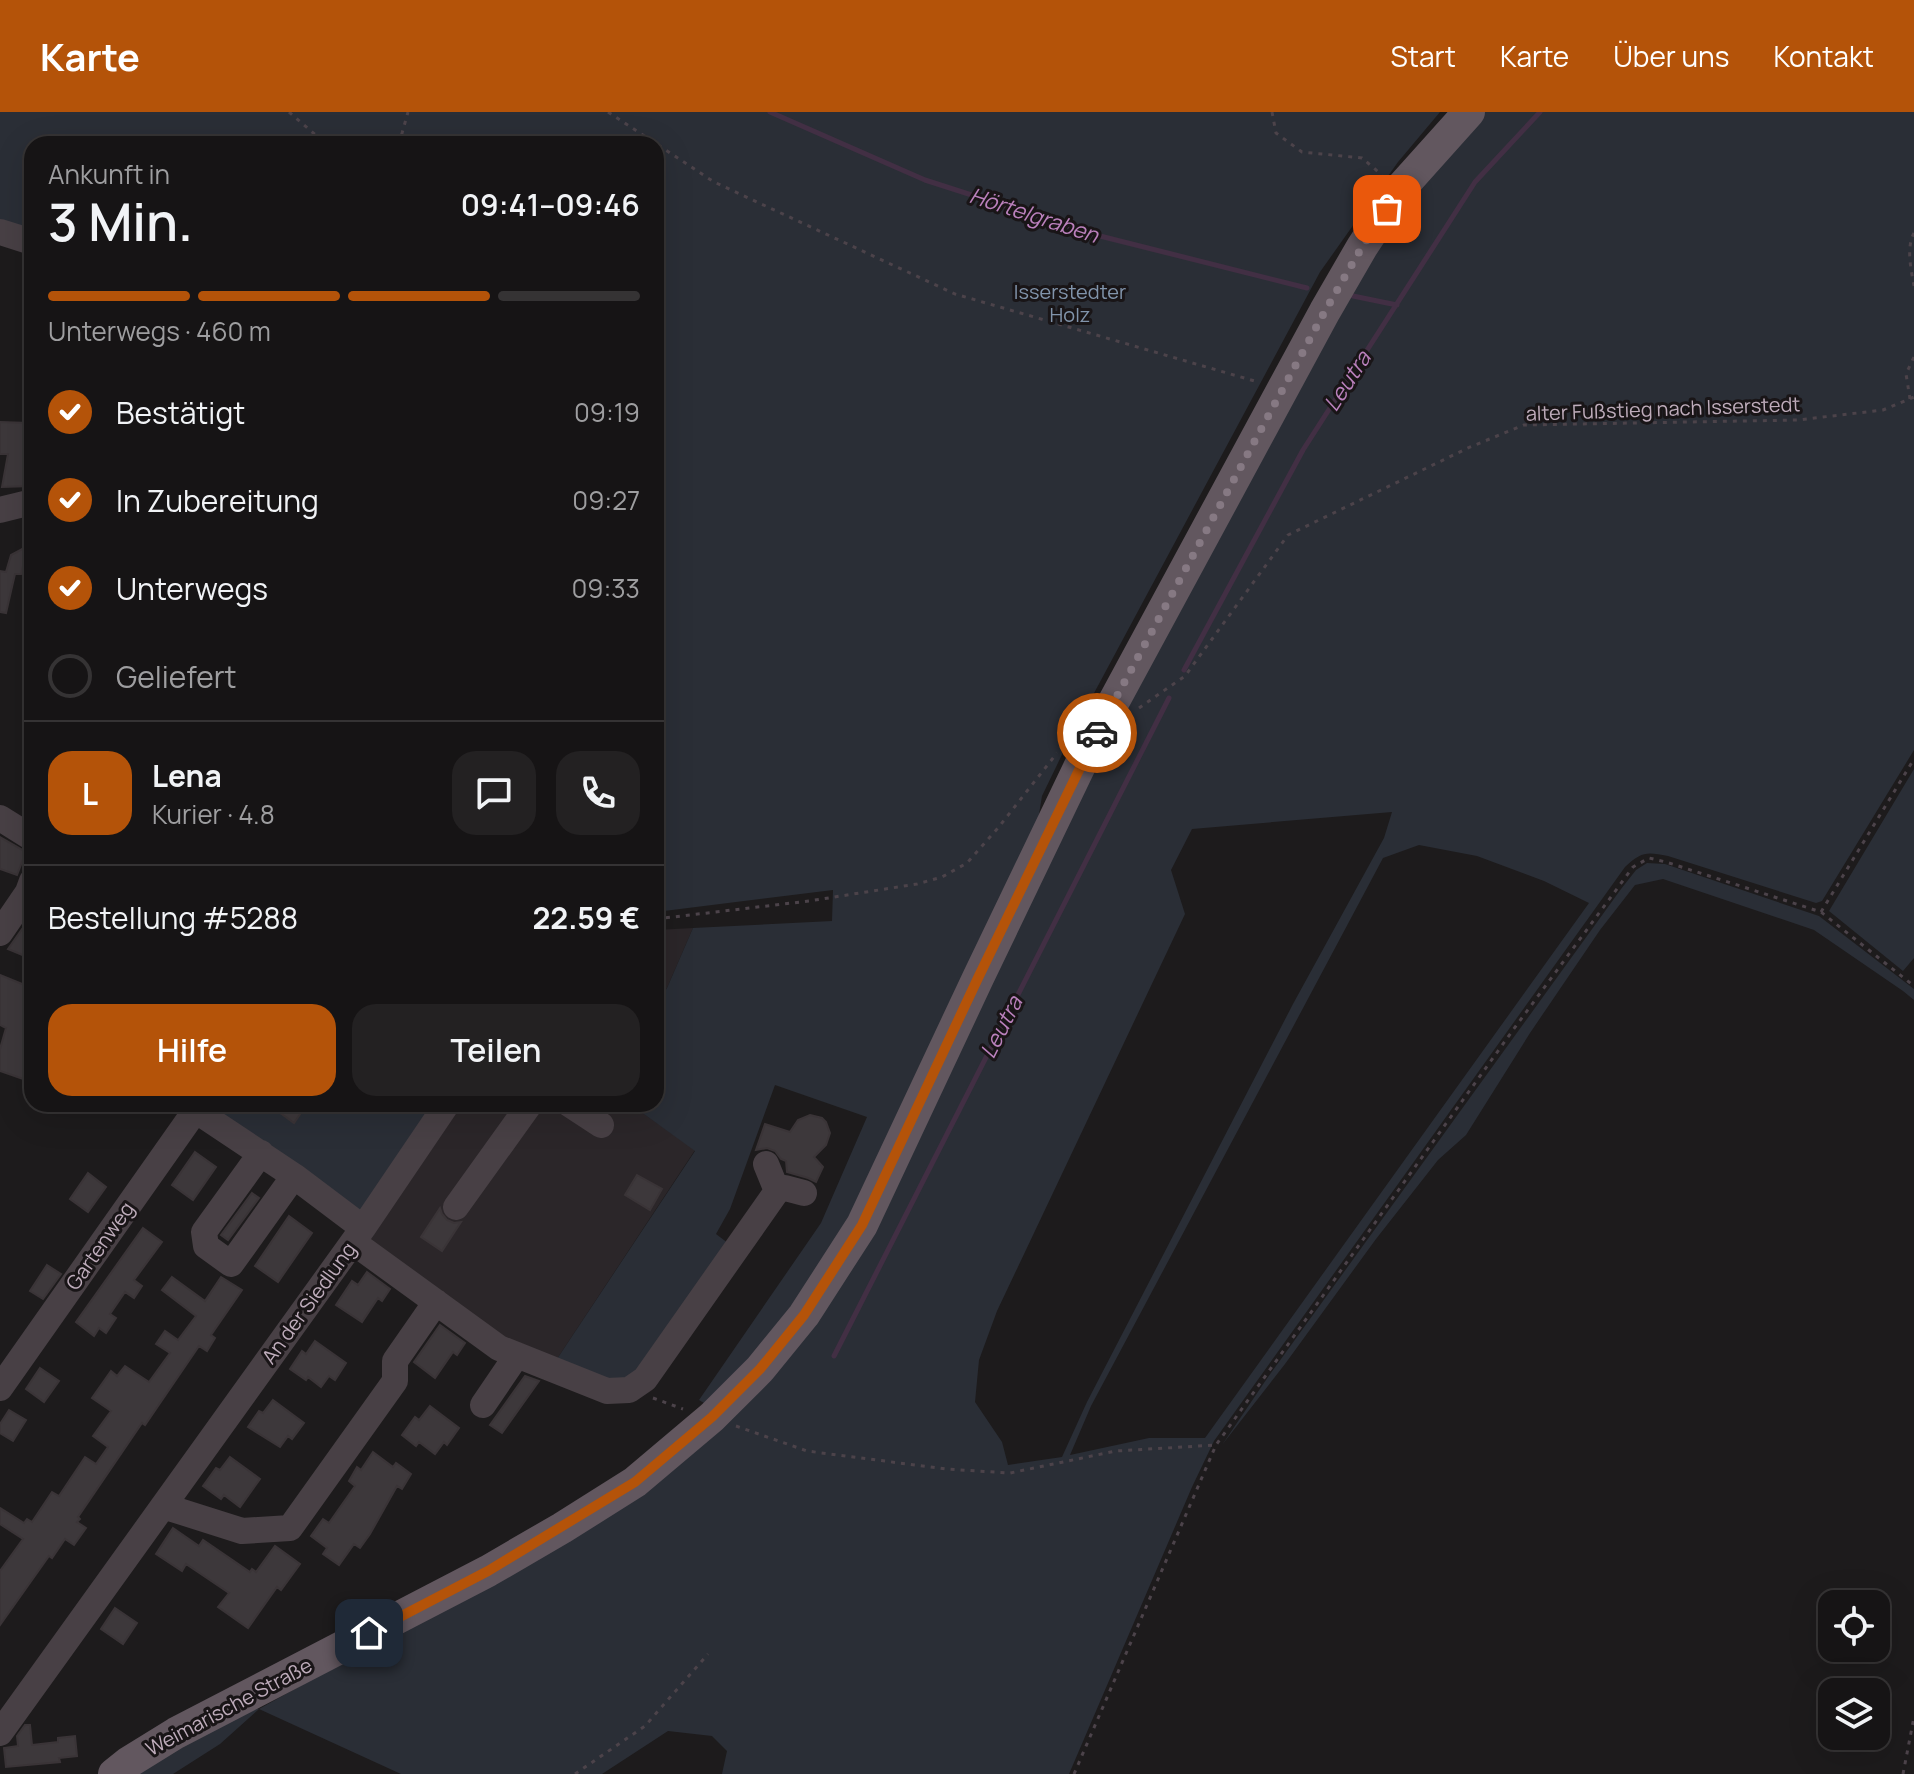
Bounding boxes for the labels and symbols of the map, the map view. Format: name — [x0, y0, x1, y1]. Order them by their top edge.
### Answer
pin — [1353, 175, 1421, 243]
water label: Hörtelgraben — [966, 180, 1103, 250]
park label: Isserstedter Holz — [1014, 278, 1126, 328]
water label: Leutra — [1317, 344, 1378, 417]
street label: alter Fußstieg nach Isserstedt — [1525, 390, 1801, 427]
courier — [1057, 693, 1137, 773]
water label: Leutra — [973, 989, 1030, 1063]
street label: Gartenweg — [59, 1196, 140, 1295]
street label: An der Siedlung — [255, 1236, 362, 1369]
pin — [335, 1599, 403, 1667]
street label: Weimarische Straße — [141, 1651, 317, 1762]

